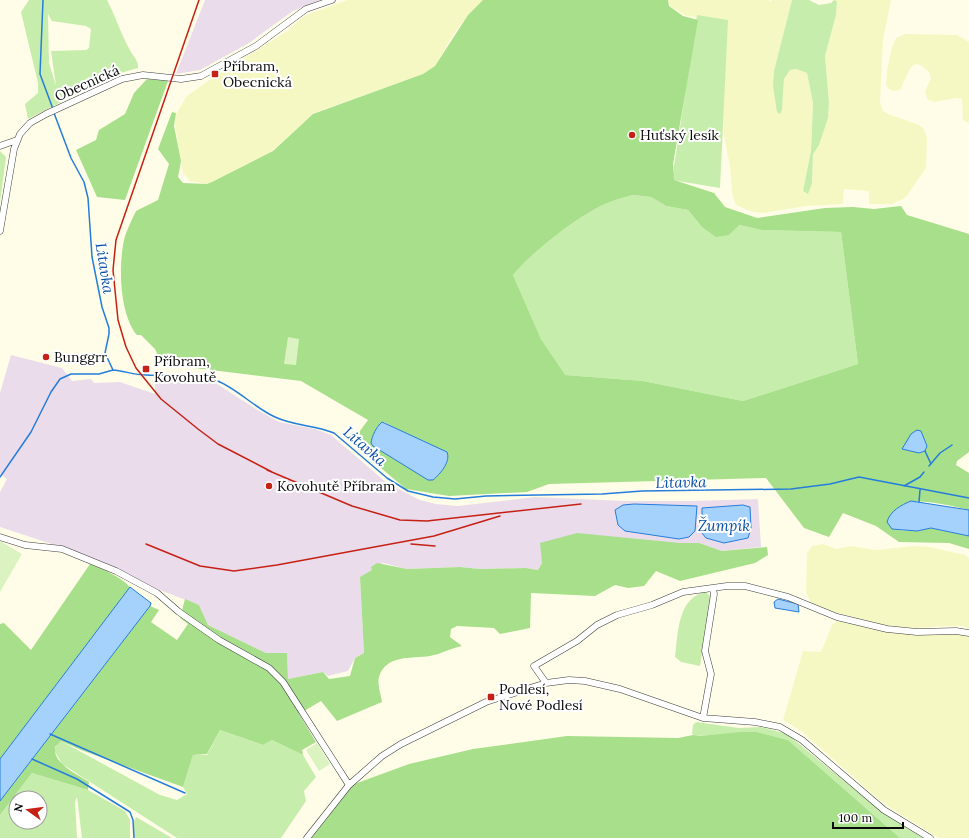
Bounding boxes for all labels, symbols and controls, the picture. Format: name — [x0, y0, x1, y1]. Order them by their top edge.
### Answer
place label: Příbram, Obecnická — [223, 57, 292, 91]
street label: Obecnická — [52, 61, 122, 105]
marker: Příbram, Obecnická — [210, 69, 220, 79]
place label: Huťský lesík — [640, 126, 719, 144]
marker: Huťský lesík — [627, 130, 637, 140]
water label: Litavka — [92, 241, 118, 295]
place label: Bunggrr — [54, 348, 107, 366]
marker: Bunggrr — [41, 352, 51, 362]
place label: Příbram, Kovohutě — [154, 352, 217, 386]
marker: Příbram, Kovohutě — [141, 364, 151, 374]
water label: Litavka — [340, 422, 391, 470]
water label: Litavka — [655, 472, 707, 492]
place label: Kovohutě Příbram — [277, 477, 396, 495]
marker: Kovohutě Příbram — [264, 481, 274, 491]
water label: Žumpík — [698, 516, 750, 535]
place label: Podlesí, Nové Podlesí — [499, 680, 583, 714]
marker: Podlesí, Nové Podlesí — [486, 692, 496, 702]
north arrow — [8, 790, 48, 830]
text: N — [10, 801, 26, 813]
scale bar — [833, 804, 903, 830]
text: 100 m — [839, 810, 872, 825]

